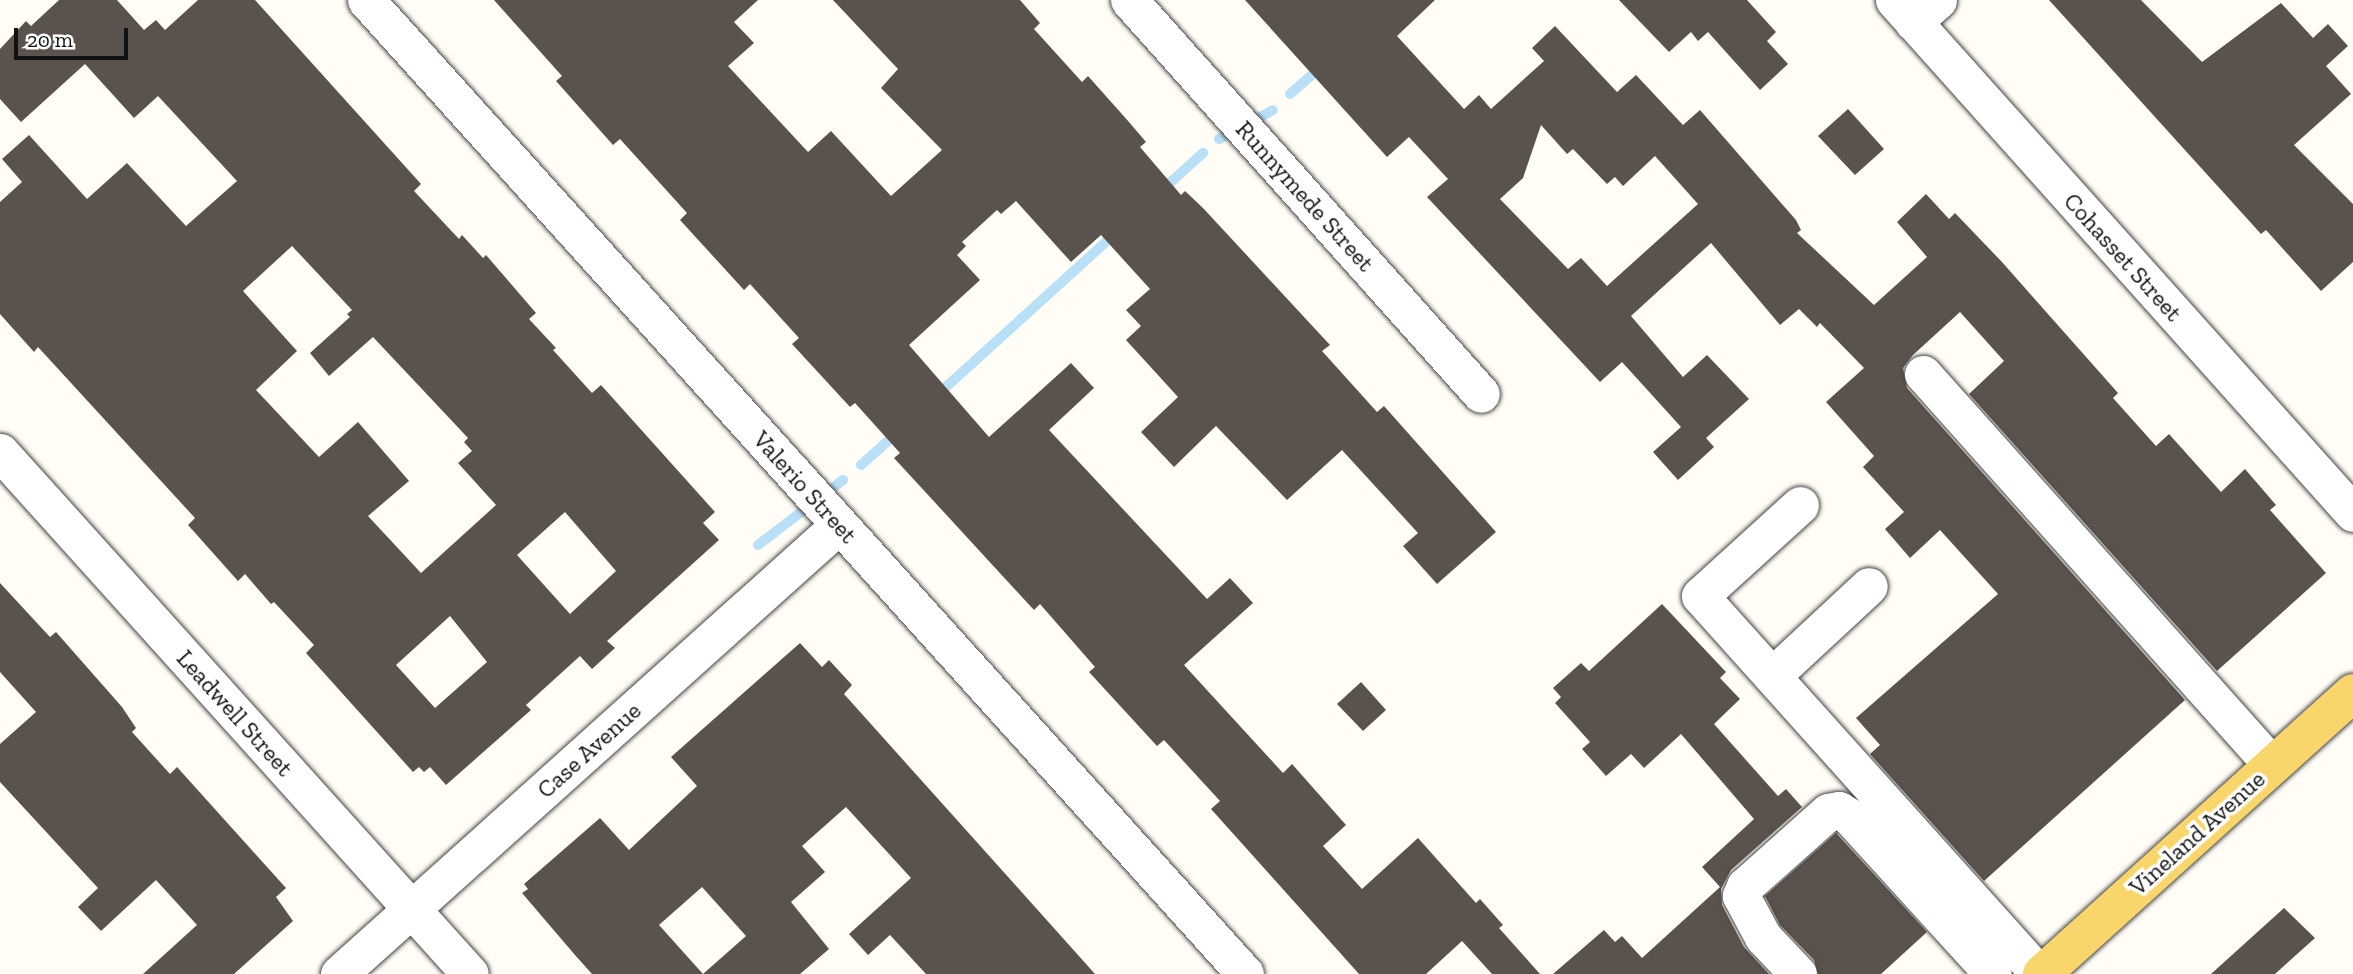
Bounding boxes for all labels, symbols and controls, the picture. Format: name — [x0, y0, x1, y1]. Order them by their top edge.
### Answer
scale bar — [18, 14, 131, 58]
text: 20 m — [27, 27, 73, 52]
street label: Runnymede Street — [1230, 115, 1380, 277]
street label: Cohasset Street — [2058, 187, 2188, 327]
street label: Valerio Street — [747, 425, 863, 549]
street label: Leadwell Street — [171, 644, 299, 782]
street label: Case Avenue — [531, 696, 647, 804]
street label: Vineland Avenue — [2123, 764, 2271, 902]

